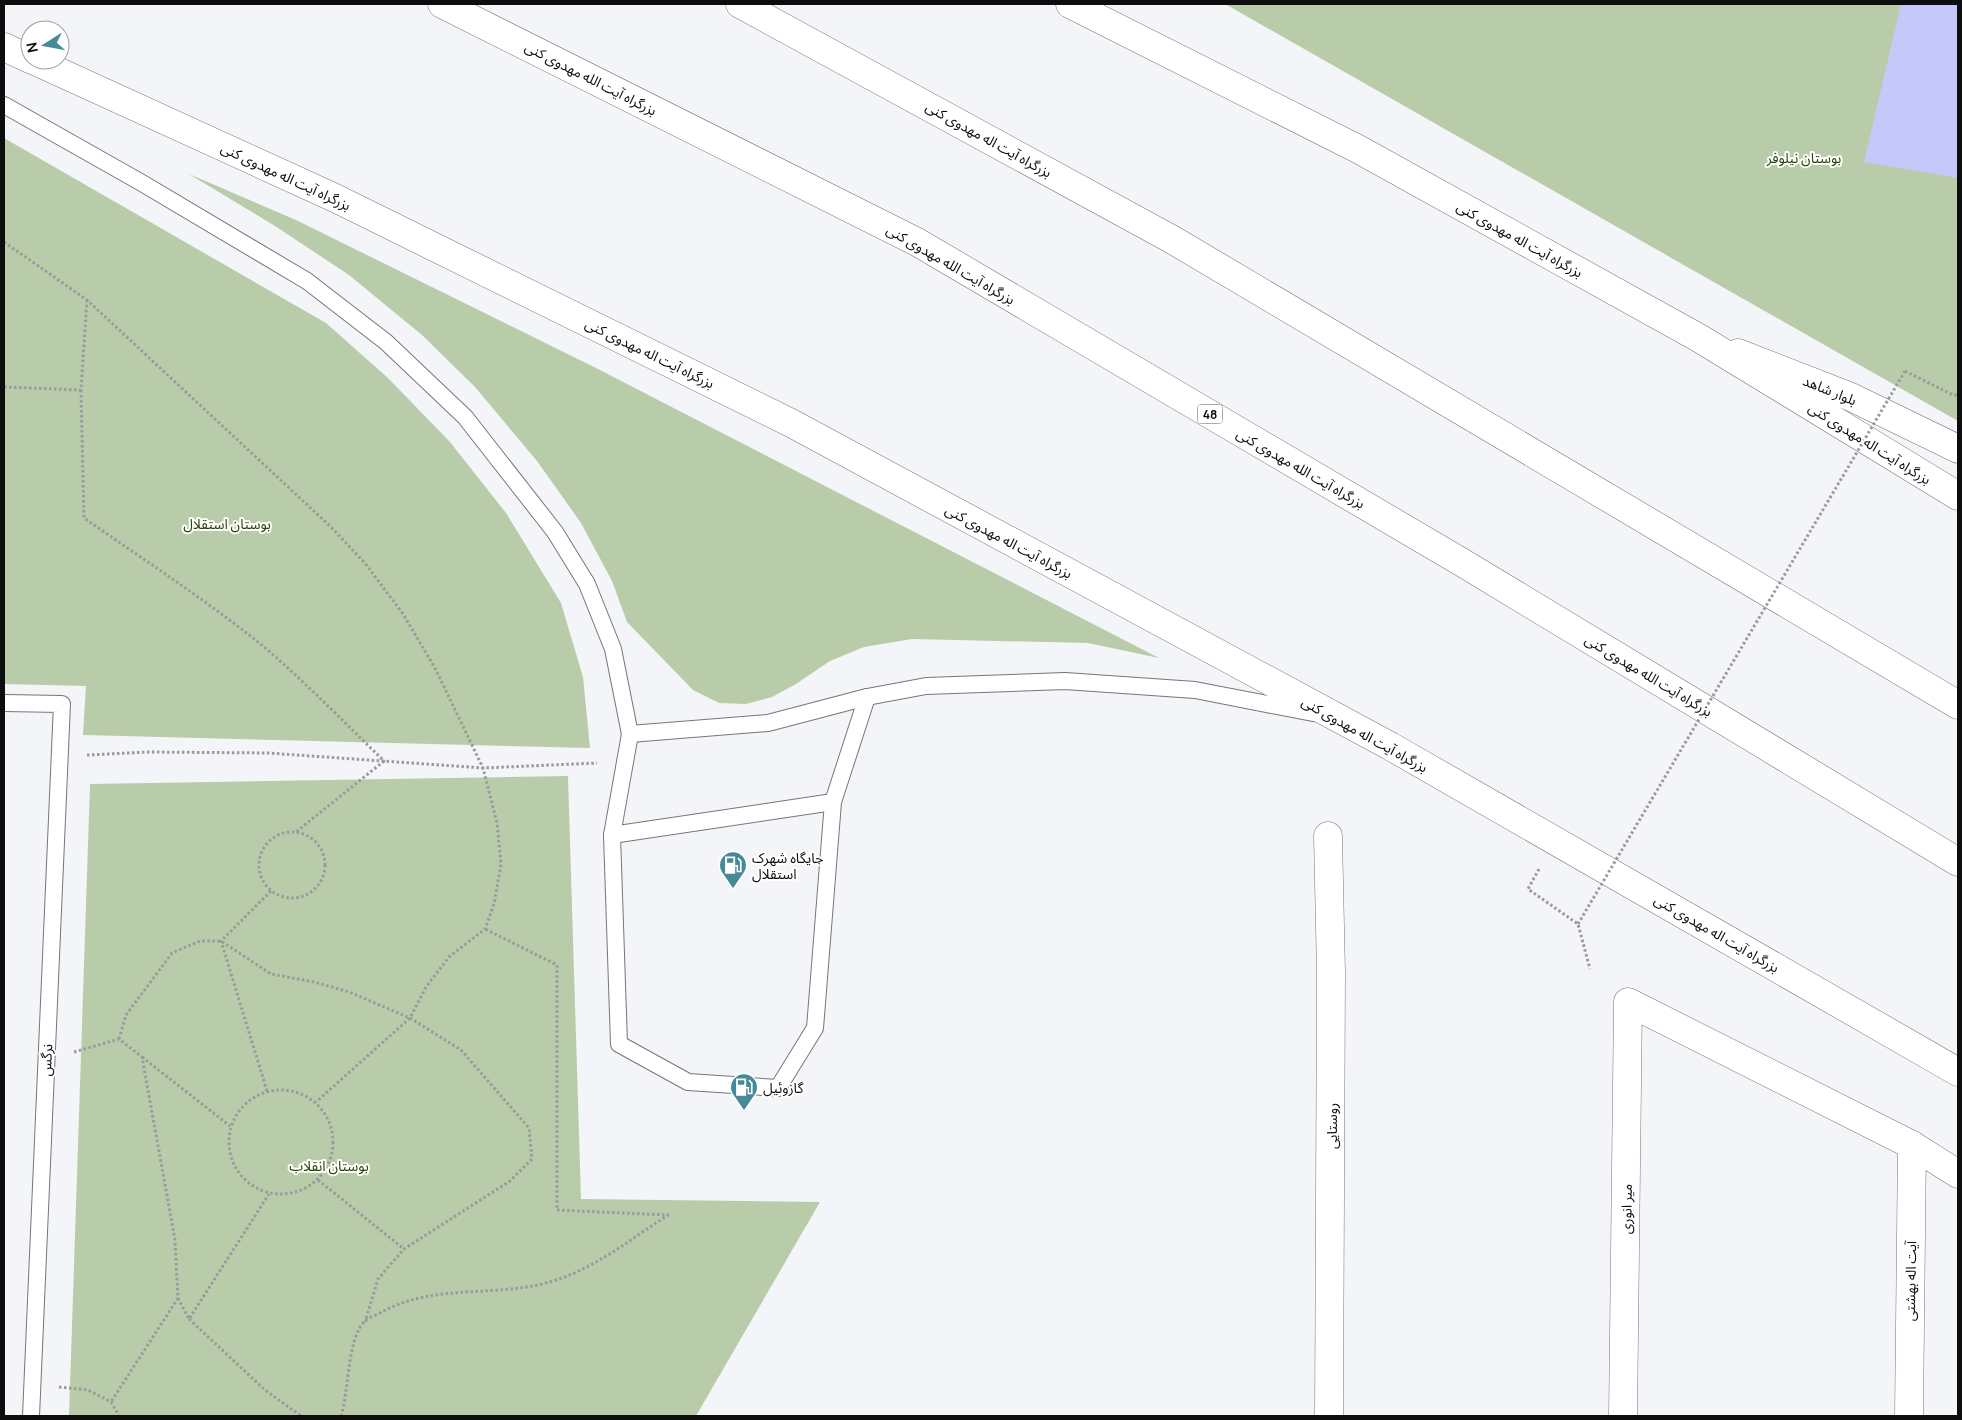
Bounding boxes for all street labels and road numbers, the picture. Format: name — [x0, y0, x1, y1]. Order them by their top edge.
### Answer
street label: بزرگراه آیت الله مهدوی کنی — [522, 37, 660, 120]
street label: بزرگراه آیت اله مهدوی کنی — [923, 96, 1056, 182]
street label: بزرگراه آیت اله مهدوی کنی — [218, 138, 354, 215]
street label: بزرگراه آیت اله مهدوی کنی — [1454, 196, 1587, 282]
street label: بزرگراه آیت الله مهدوی کنی — [883, 219, 1019, 309]
street label: بزرگراه آیت اله مهدوی کنی — [582, 313, 718, 393]
street label: بلوار شاهد — [1800, 371, 1860, 409]
street label: بزرگراه آیت اله مهدوی کنی — [1805, 398, 1935, 489]
road number: 48 — [1198, 404, 1222, 424]
street label: بزرگراه آیت الله مهدوی کنی — [1233, 423, 1369, 513]
street label: بزرگراه آیت اله مهدوی کنی — [942, 499, 1076, 583]
street label: بزرگراه آیت الله مهدوی کنی — [1582, 629, 1716, 721]
street label: بزرگراه آیت اله مهدوی کنی — [1299, 691, 1432, 777]
street label: بزرگراه آیت اله مهدوی کنی — [1651, 889, 1783, 977]
street label: نرگس — [36, 1043, 56, 1077]
street label: روستایی — [1322, 1103, 1341, 1149]
street label: میر انوری — [1616, 1184, 1636, 1234]
street label: آیت اله بهشتی — [1900, 1240, 1920, 1321]

